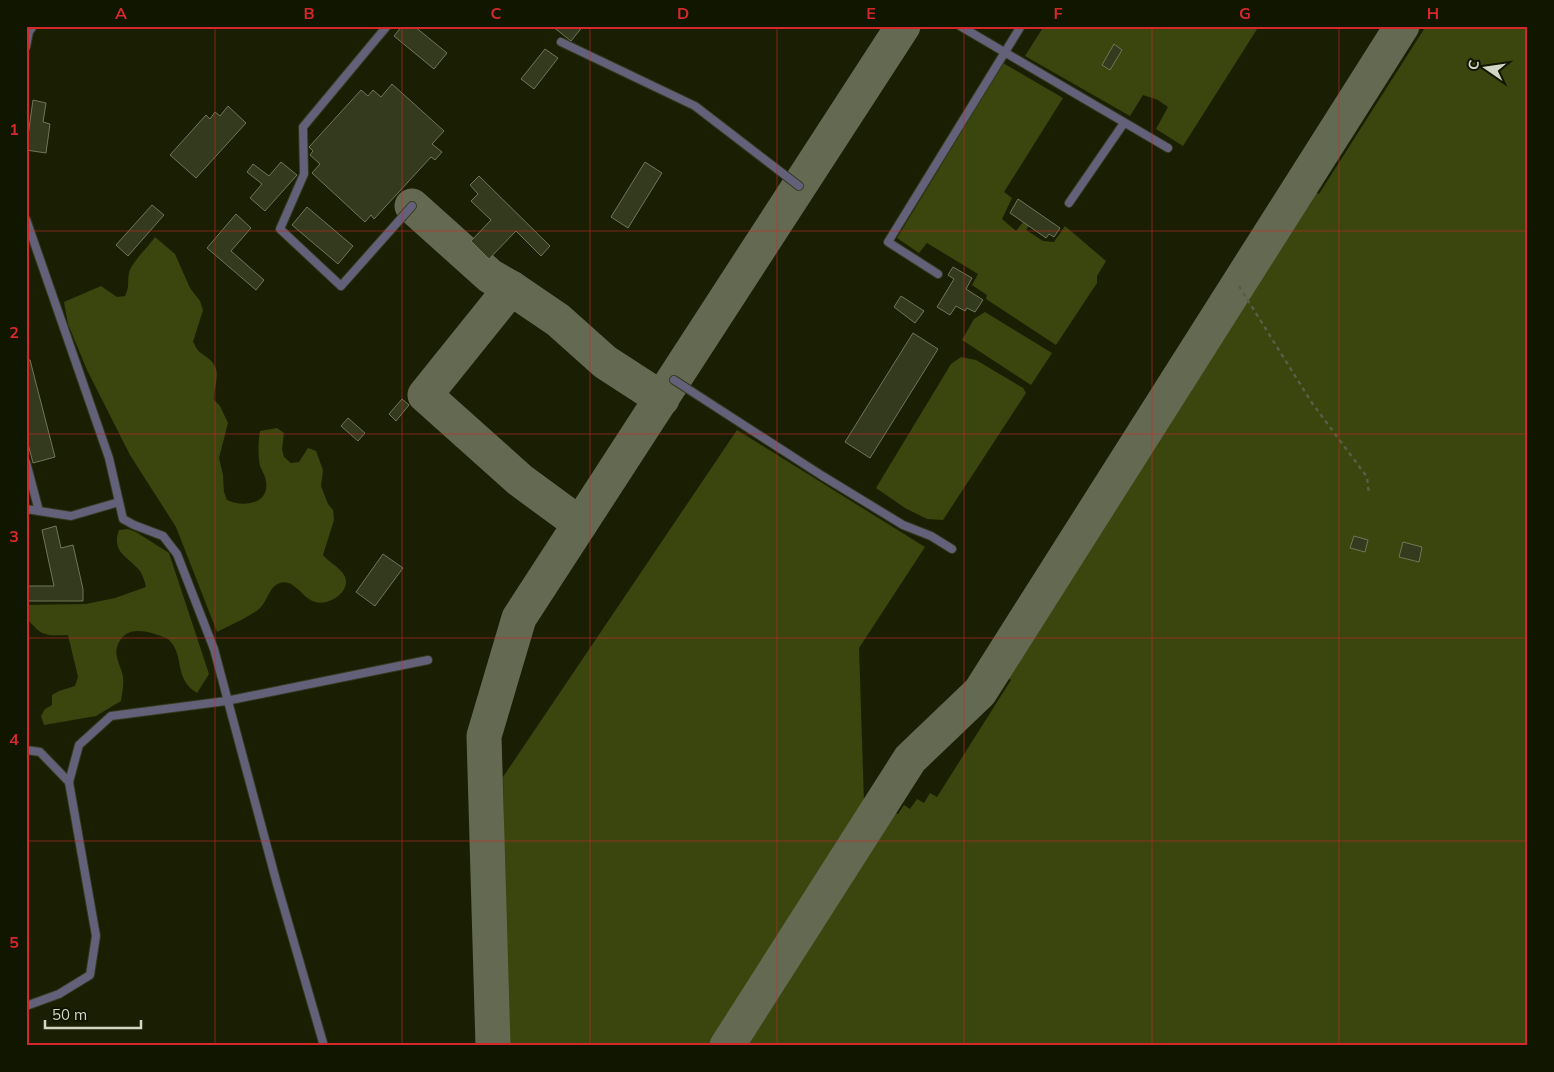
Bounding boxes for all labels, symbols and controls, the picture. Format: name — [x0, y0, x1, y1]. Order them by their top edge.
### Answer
text: A — [115, 3, 127, 23]
text: B — [303, 3, 315, 23]
text: C — [491, 3, 502, 23]
text: D — [677, 3, 689, 23]
text: E — [866, 3, 876, 23]
text: F — [1053, 3, 1063, 23]
text: G — [1239, 3, 1251, 23]
text: H — [1427, 3, 1439, 23]
north arrow — [1462, 42, 1512, 92]
text: С — [1463, 58, 1483, 72]
text: 1 — [9, 119, 19, 139]
text: 2 — [9, 322, 19, 342]
text: 3 — [9, 526, 19, 546]
text: 4 — [9, 729, 19, 749]
text: 5 — [9, 932, 19, 952]
scale bar — [45, 997, 141, 1029]
text: 50 m — [52, 1005, 87, 1024]

